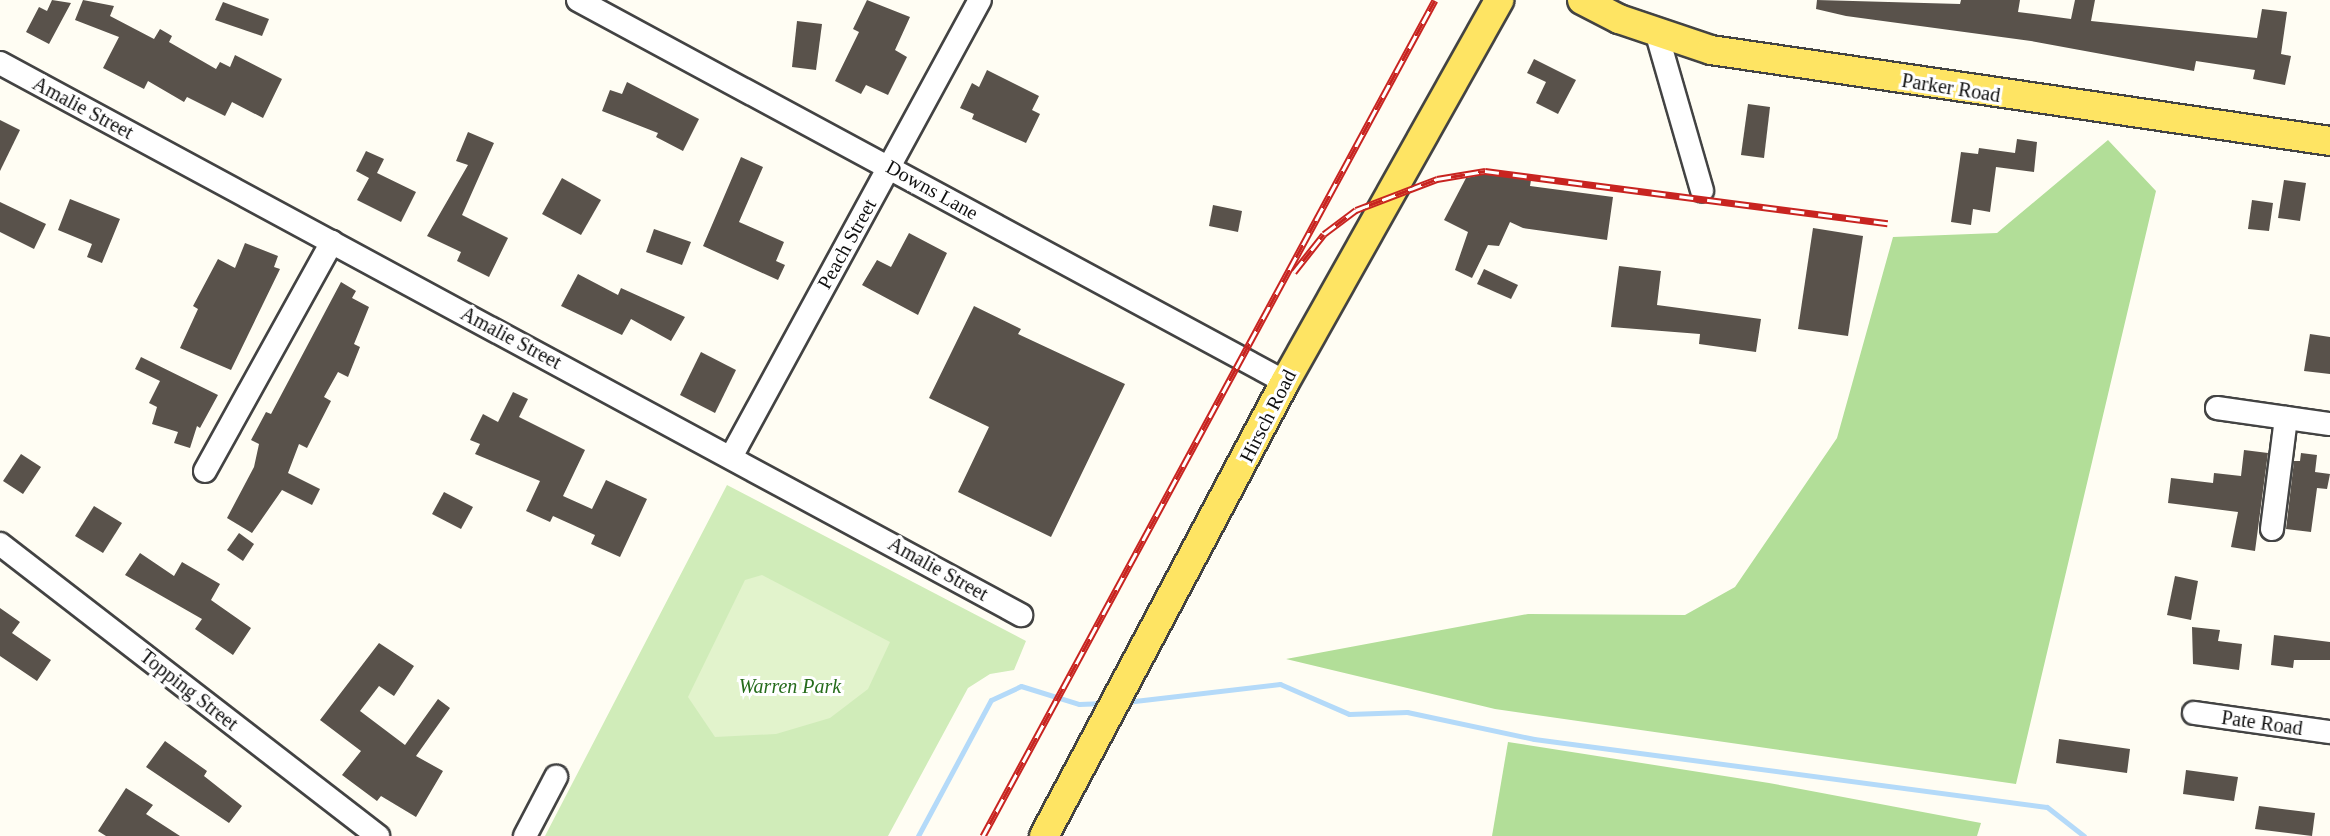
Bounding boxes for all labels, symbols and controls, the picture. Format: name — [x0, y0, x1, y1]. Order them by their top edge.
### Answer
street label: Parker Road — [1900, 68, 2002, 108]
street label: Amalie Street — [29, 71, 137, 145]
street label: Downs Lane — [882, 155, 982, 225]
street label: Peach Street — [812, 195, 882, 293]
street label: Amalie Street — [457, 301, 565, 375]
street label: Hirsch Road — [1234, 366, 1302, 466]
street label: Amalie Street — [884, 532, 992, 606]
street label: Topping Street — [135, 644, 243, 736]
park label: Warren Park — [739, 674, 841, 698]
street label: Pate Road — [2220, 705, 2304, 741]

